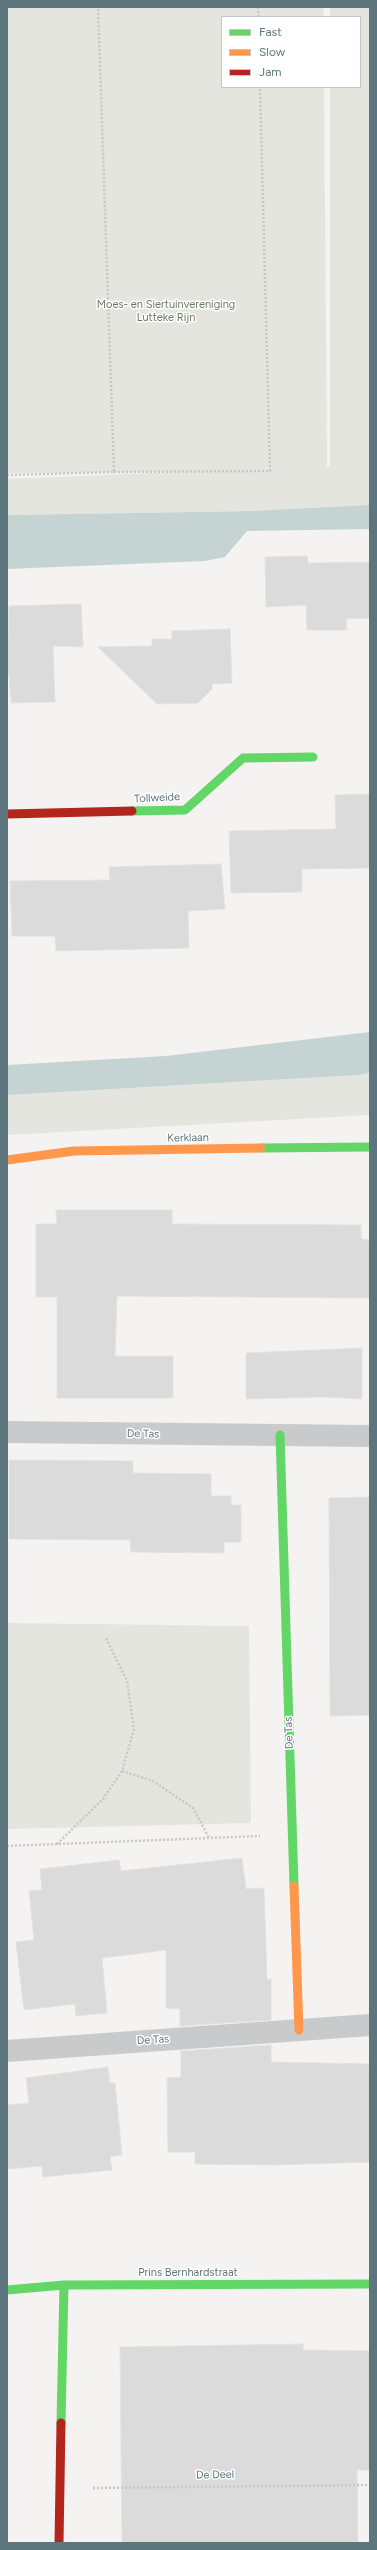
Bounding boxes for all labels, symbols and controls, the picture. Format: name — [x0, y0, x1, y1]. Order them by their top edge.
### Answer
legend — [221, 16, 361, 88]
text: Fast — [259, 25, 282, 39]
text: Slow — [259, 45, 285, 59]
text: Jam — [259, 65, 282, 79]
park label: Moes- en Siertuinvereniging Lutteke Rijn — [97, 298, 235, 324]
street label: Tollweide — [134, 790, 180, 806]
street label: Kerklaan — [167, 1131, 209, 1145]
street label: De Tas — [127, 1427, 159, 1441]
street label: De Tas — [282, 1717, 296, 1749]
street label: De Tas — [136, 2032, 170, 2048]
street label: Prins Bernhardstraat — [138, 2266, 238, 2280]
street label: De Deel — [196, 2468, 234, 2482]

